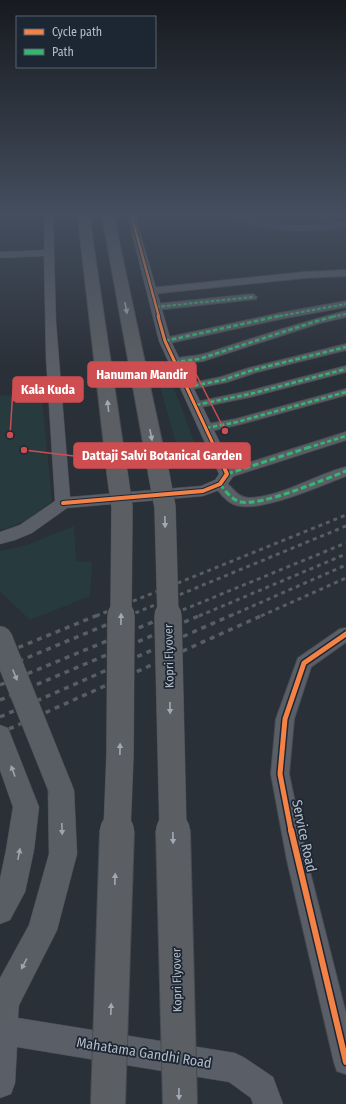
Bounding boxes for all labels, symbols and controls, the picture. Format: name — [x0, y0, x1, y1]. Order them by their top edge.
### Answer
legend — [16, 16, 156, 68]
text: Cycle path — [52, 25, 102, 39]
text: Path — [52, 45, 74, 59]
one-way arrow — [123, 301, 129, 314]
callout: Hanuman Mandir — [88, 362, 196, 387]
text: Hanuman Mandir — [96, 367, 188, 382]
callout: Kala Kuda — [13, 377, 83, 402]
text: Kala Kuda — [21, 382, 76, 397]
one-way arrow — [105, 400, 112, 412]
one-way arrow — [148, 429, 154, 441]
callout: Dattaji Salvi Botanical Garden — [74, 443, 250, 468]
text: Dattaji Salvi Botanical Garden — [82, 448, 242, 463]
one-way arrow — [162, 516, 169, 528]
one-way arrow — [118, 612, 124, 625]
street label: Kopri Flyover — [161, 623, 177, 688]
one-way arrow — [12, 669, 18, 681]
one-way arrow — [167, 702, 173, 715]
one-way arrow — [117, 742, 123, 755]
one-way arrow — [9, 765, 15, 777]
street label: Service Road — [288, 798, 320, 874]
one-way arrow — [59, 823, 65, 836]
one-way arrow — [170, 832, 176, 845]
one-way arrow — [17, 848, 23, 860]
one-way arrow — [112, 873, 119, 885]
street label: Kopri Flyover — [169, 947, 185, 1012]
one-way arrow — [21, 958, 27, 970]
one-way arrow — [108, 1002, 114, 1015]
street label: Mahatama Gandhi Road — [75, 1034, 213, 1072]
one-way arrow — [176, 1088, 183, 1100]

